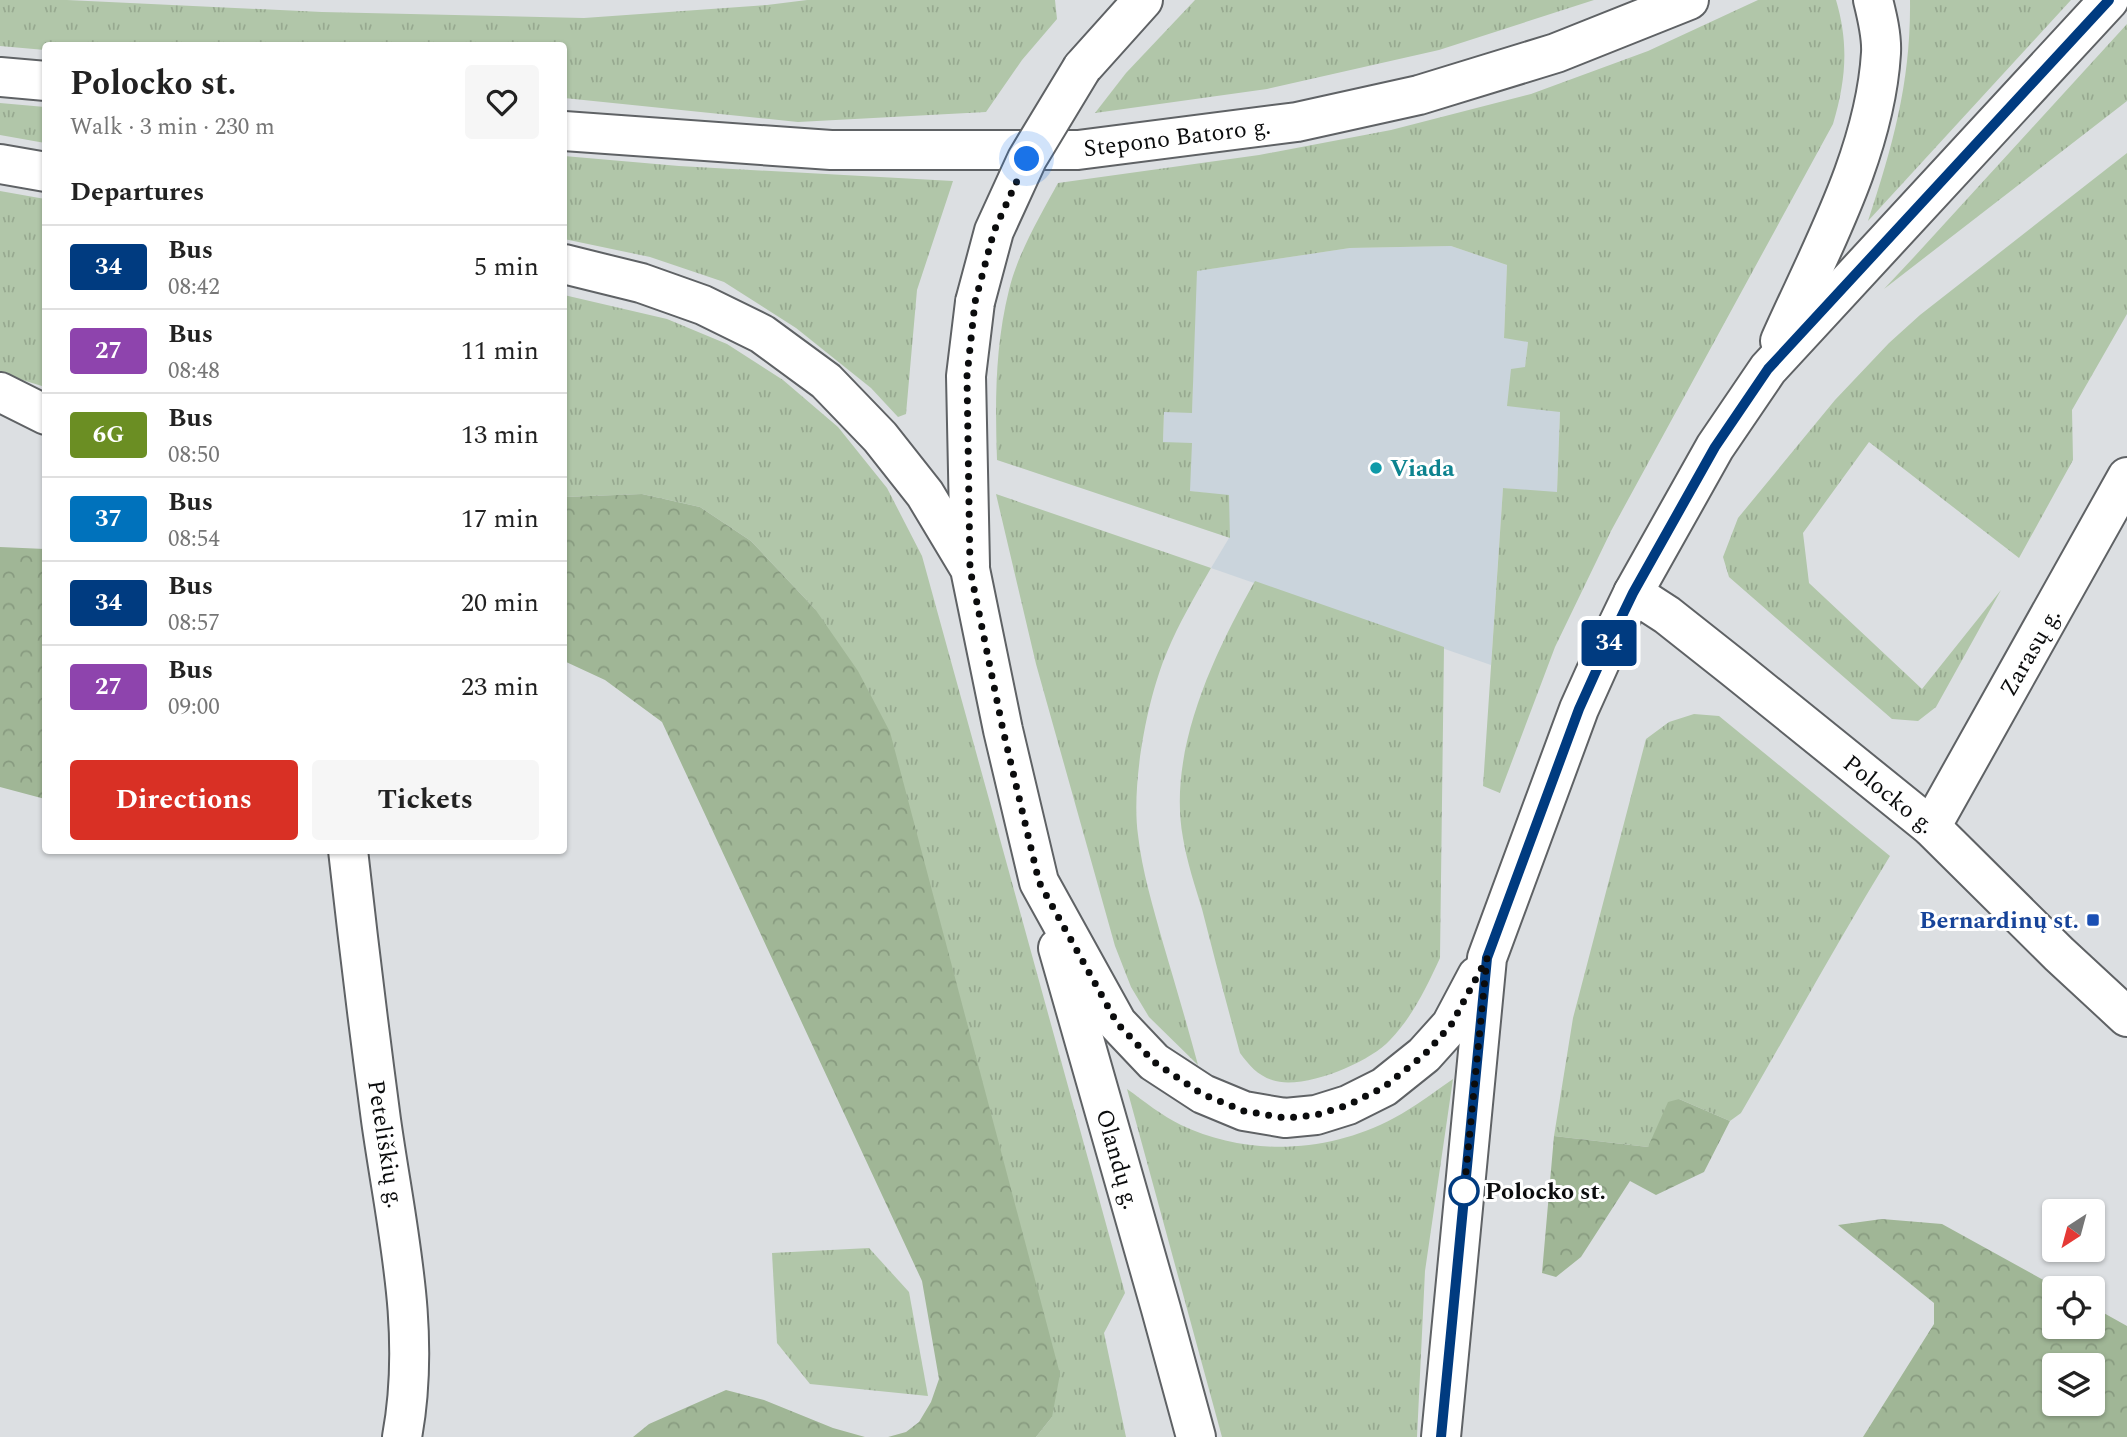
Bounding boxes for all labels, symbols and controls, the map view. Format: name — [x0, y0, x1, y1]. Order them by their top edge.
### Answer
text: Polocko st. — [70, 59, 236, 109]
button: heart — [465, 65, 539, 139]
street label: Stepono Batoro g. — [1081, 109, 1273, 167]
text: Walk · 3 min · 230 m — [70, 110, 275, 145]
your location — [1009, 141, 1044, 176]
text: Departures — [70, 172, 204, 212]
text: Bus — [168, 230, 213, 270]
text: 5 min — [474, 247, 539, 287]
text: 34 — [95, 249, 122, 285]
text: 08:42 — [168, 270, 220, 305]
text: Bus — [168, 314, 213, 354]
text: 11 min — [461, 331, 539, 371]
text: 27 — [95, 333, 122, 369]
text: 08:48 — [168, 354, 220, 389]
text: Bus — [168, 398, 213, 438]
text: 13 min — [461, 415, 539, 455]
text: 6G — [93, 417, 124, 453]
text: 08:50 — [168, 438, 220, 473]
place label: Viada — [1390, 451, 1455, 487]
marker: Viada — [1368, 460, 1384, 476]
text: Bus — [168, 482, 213, 522]
text: 17 min — [461, 499, 539, 539]
text: 37 — [95, 501, 122, 537]
text: 08:54 — [168, 522, 220, 557]
text: Bus — [168, 566, 213, 606]
text: 20 min — [461, 583, 539, 623]
text: 34 — [95, 585, 122, 621]
street label: Zarasų g. — [1991, 602, 2071, 703]
text: 08:57 — [168, 606, 220, 641]
line badge: 34 — [1578, 620, 1640, 666]
text: 34 — [1596, 625, 1622, 661]
text: Bus — [168, 650, 213, 690]
text: 23 min — [461, 667, 539, 707]
text: 27 — [95, 669, 122, 705]
text: 09:00 — [168, 690, 220, 725]
street label: Polocko g. — [1835, 746, 1942, 843]
button: Directions — [70, 760, 298, 840]
button: Tickets — [312, 760, 539, 840]
place label: Bernardinų st. — [1919, 903, 2079, 939]
marker: Bernardinų st. — [2085, 912, 2101, 928]
street label: Peteliškių g. — [357, 1077, 413, 1211]
street label: Olandų g. — [1086, 1105, 1149, 1214]
place label: Polocko st. — [1485, 1174, 1606, 1210]
marker: Polocko st. — [1449, 1176, 1479, 1206]
north arrow — [2042, 1199, 2105, 1262]
map controls — [2042, 1199, 2105, 1416]
button: locate — [2042, 1276, 2105, 1339]
button: layers — [2042, 1353, 2105, 1416]

